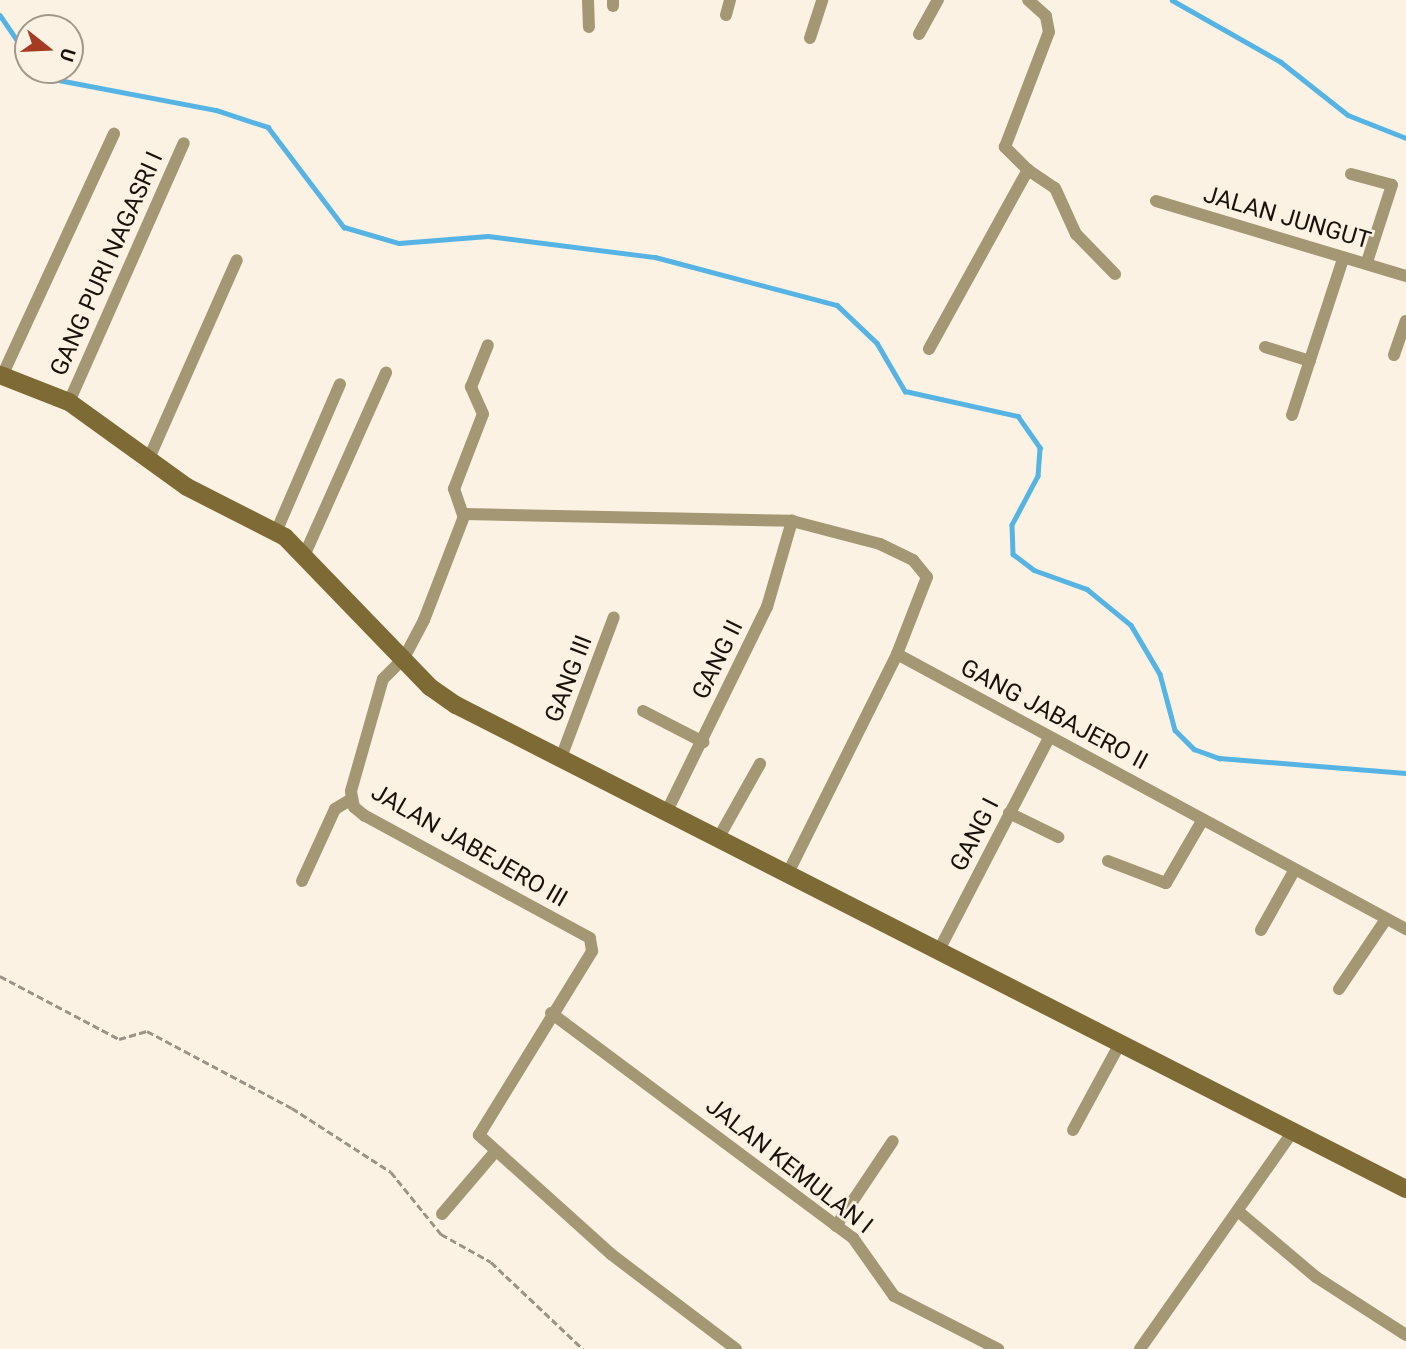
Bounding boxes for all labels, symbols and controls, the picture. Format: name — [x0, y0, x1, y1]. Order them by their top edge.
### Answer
north arrow — [14, 14, 84, 84]
text: U — [55, 46, 80, 65]
street label: GANG PURI NAGASRI I — [45, 147, 169, 381]
street label: JALAN JUNGUT — [1200, 180, 1374, 256]
street label: GANG II — [687, 616, 749, 704]
street label: GANG III — [539, 631, 599, 727]
street label: GANG JABAJERO II — [955, 653, 1153, 777]
street label: JALAN JABEJERO III — [366, 778, 572, 914]
street label: GANG I — [944, 794, 1006, 876]
street label: JALAN KEMULAN I — [700, 1092, 878, 1240]

